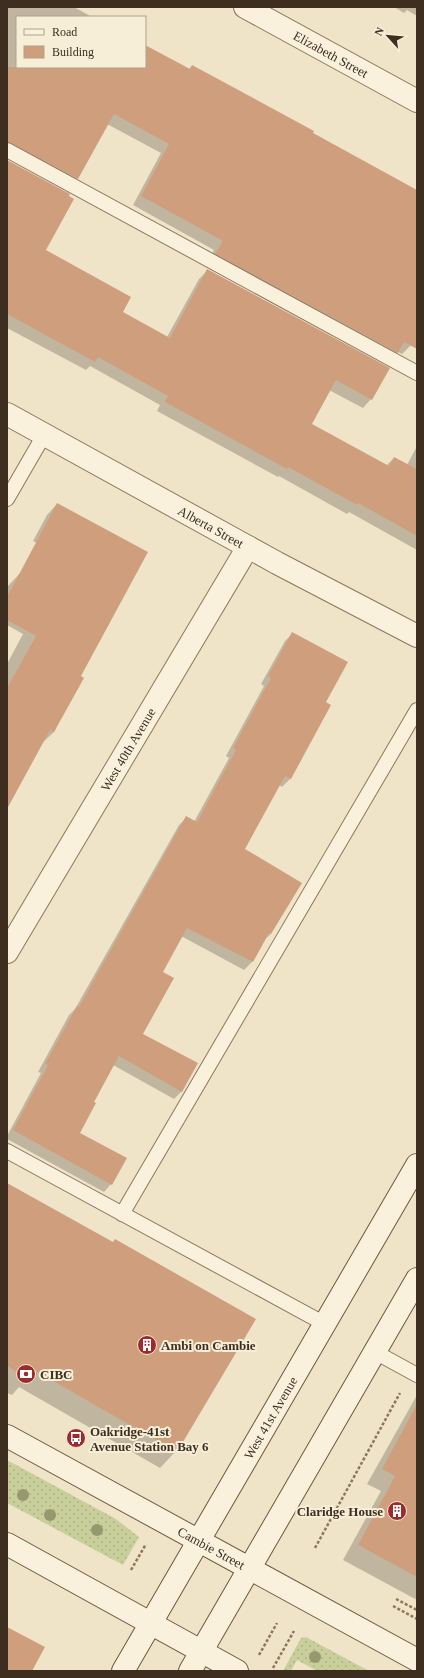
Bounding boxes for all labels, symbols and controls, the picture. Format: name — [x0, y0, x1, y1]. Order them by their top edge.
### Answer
legend — [16, 16, 146, 68]
north arrow — [368, 16, 408, 56]
text: Road — [52, 25, 77, 39]
text: N — [372, 25, 386, 38]
street label: Elizabeth Street — [291, 28, 371, 81]
text: Building — [52, 45, 94, 59]
street label: Alberta Street — [175, 503, 247, 551]
street label: West 40th Avenue — [98, 705, 159, 794]
building icon: Ambi on Cambie — [136, 1334, 158, 1356]
place label: Ambi on Cambie — [161, 1338, 256, 1353]
bank icon: CIBC — [15, 1363, 37, 1385]
place label: CIBC — [40, 1367, 73, 1382]
street label: West 41st Avenue — [241, 1374, 301, 1462]
place label: Oakridge-41st Avenue Station Bay 6 — [90, 1424, 209, 1454]
bus stop icon: Oakridge-41st Avenue Station Bay 6 — [65, 1427, 87, 1449]
building icon: Claridge House — [386, 1500, 408, 1522]
place label: Claridge House — [297, 1504, 383, 1519]
street label: Cambie Street — [175, 1524, 248, 1573]

